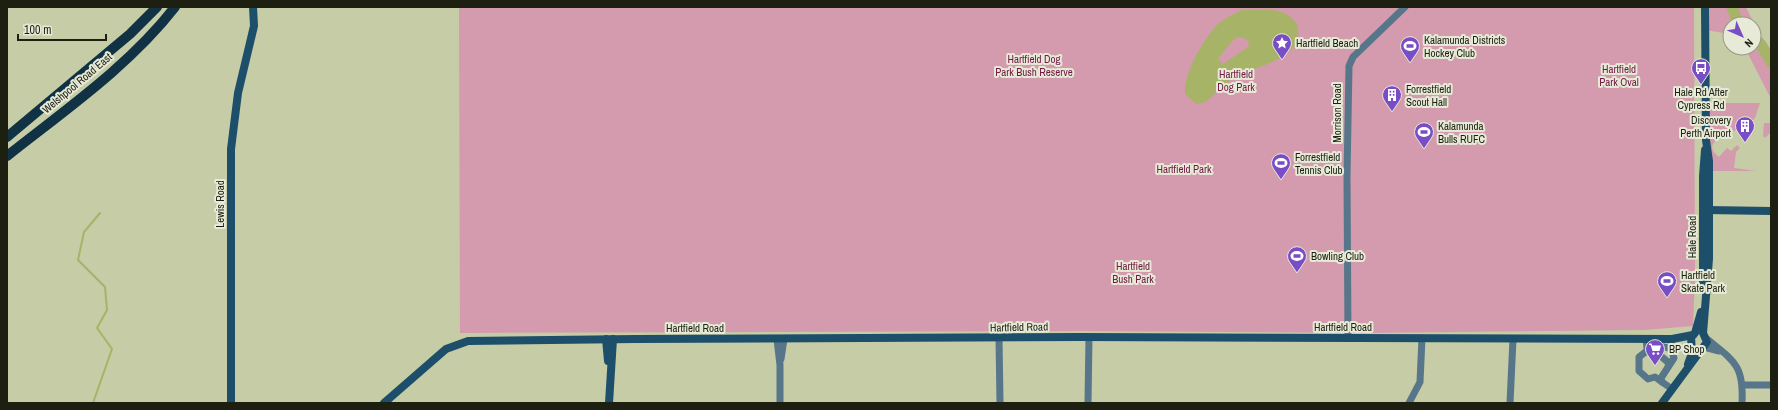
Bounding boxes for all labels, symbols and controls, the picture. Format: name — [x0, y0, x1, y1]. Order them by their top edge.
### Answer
scale bar — [18, 16, 106, 42]
north arrow — [1722, 16, 1762, 56]
text: 100 m — [24, 22, 51, 38]
place icon: Hartfield Beach — [1271, 32, 1293, 60]
place label: Kalamunda Districts Hockey Club — [1424, 33, 1506, 60]
sports icon: Kalamunda Districts Hockey Club — [1399, 35, 1421, 63]
place label: Hartfield Beach — [1296, 36, 1358, 50]
text: N — [1742, 36, 1756, 50]
street label: Welshpool Road East — [39, 49, 115, 116]
park label: Hartfield Dog Park Bush Reserve — [995, 52, 1073, 79]
bus stop icon: Hale Rd After Cypress Rd — [1690, 57, 1712, 85]
park label: Hartfield Park Oval — [1599, 62, 1639, 89]
park label: Hartfield Dog Park — [1217, 67, 1255, 94]
place label: Forrestfield Scout Hall — [1406, 82, 1451, 109]
street label: Morrison Road — [1330, 83, 1344, 143]
building icon: Forrestfield Scout Hall — [1381, 84, 1403, 112]
place label: Hale Rd After Cypress Rd — [1674, 85, 1728, 112]
place label: Discovery Perth Airport — [1680, 113, 1731, 140]
building icon: Discovery Perth Airport — [1734, 115, 1756, 143]
place label: Kalamunda Bulls RUFC — [1438, 119, 1486, 146]
sports icon: Kalamunda Bulls RUFC — [1413, 121, 1435, 149]
place label: Forrestfield Tennis Club — [1295, 150, 1343, 177]
sports icon: Forrestfield Tennis Club — [1270, 152, 1292, 180]
park label: Hartfield Park — [1156, 162, 1212, 176]
street label: Lewis Road — [213, 180, 227, 228]
street label: Hale Road — [1685, 216, 1699, 258]
sports icon: Bowling Club — [1286, 245, 1308, 273]
place label: Bowling Club — [1311, 249, 1364, 263]
park label: Hartfield Bush Park — [1112, 259, 1154, 286]
place label: Hartfield Skate Park — [1681, 268, 1726, 295]
sports icon: Hartfield Skate Park — [1656, 270, 1678, 298]
street label: Hartfield Road — [990, 319, 1048, 335]
street label: Hartfield Road — [1314, 320, 1372, 334]
street label: Hartfield Road — [666, 321, 724, 335]
supermarket icon: BP Shop — [1644, 338, 1666, 366]
place label: BP Shop — [1669, 342, 1704, 356]

